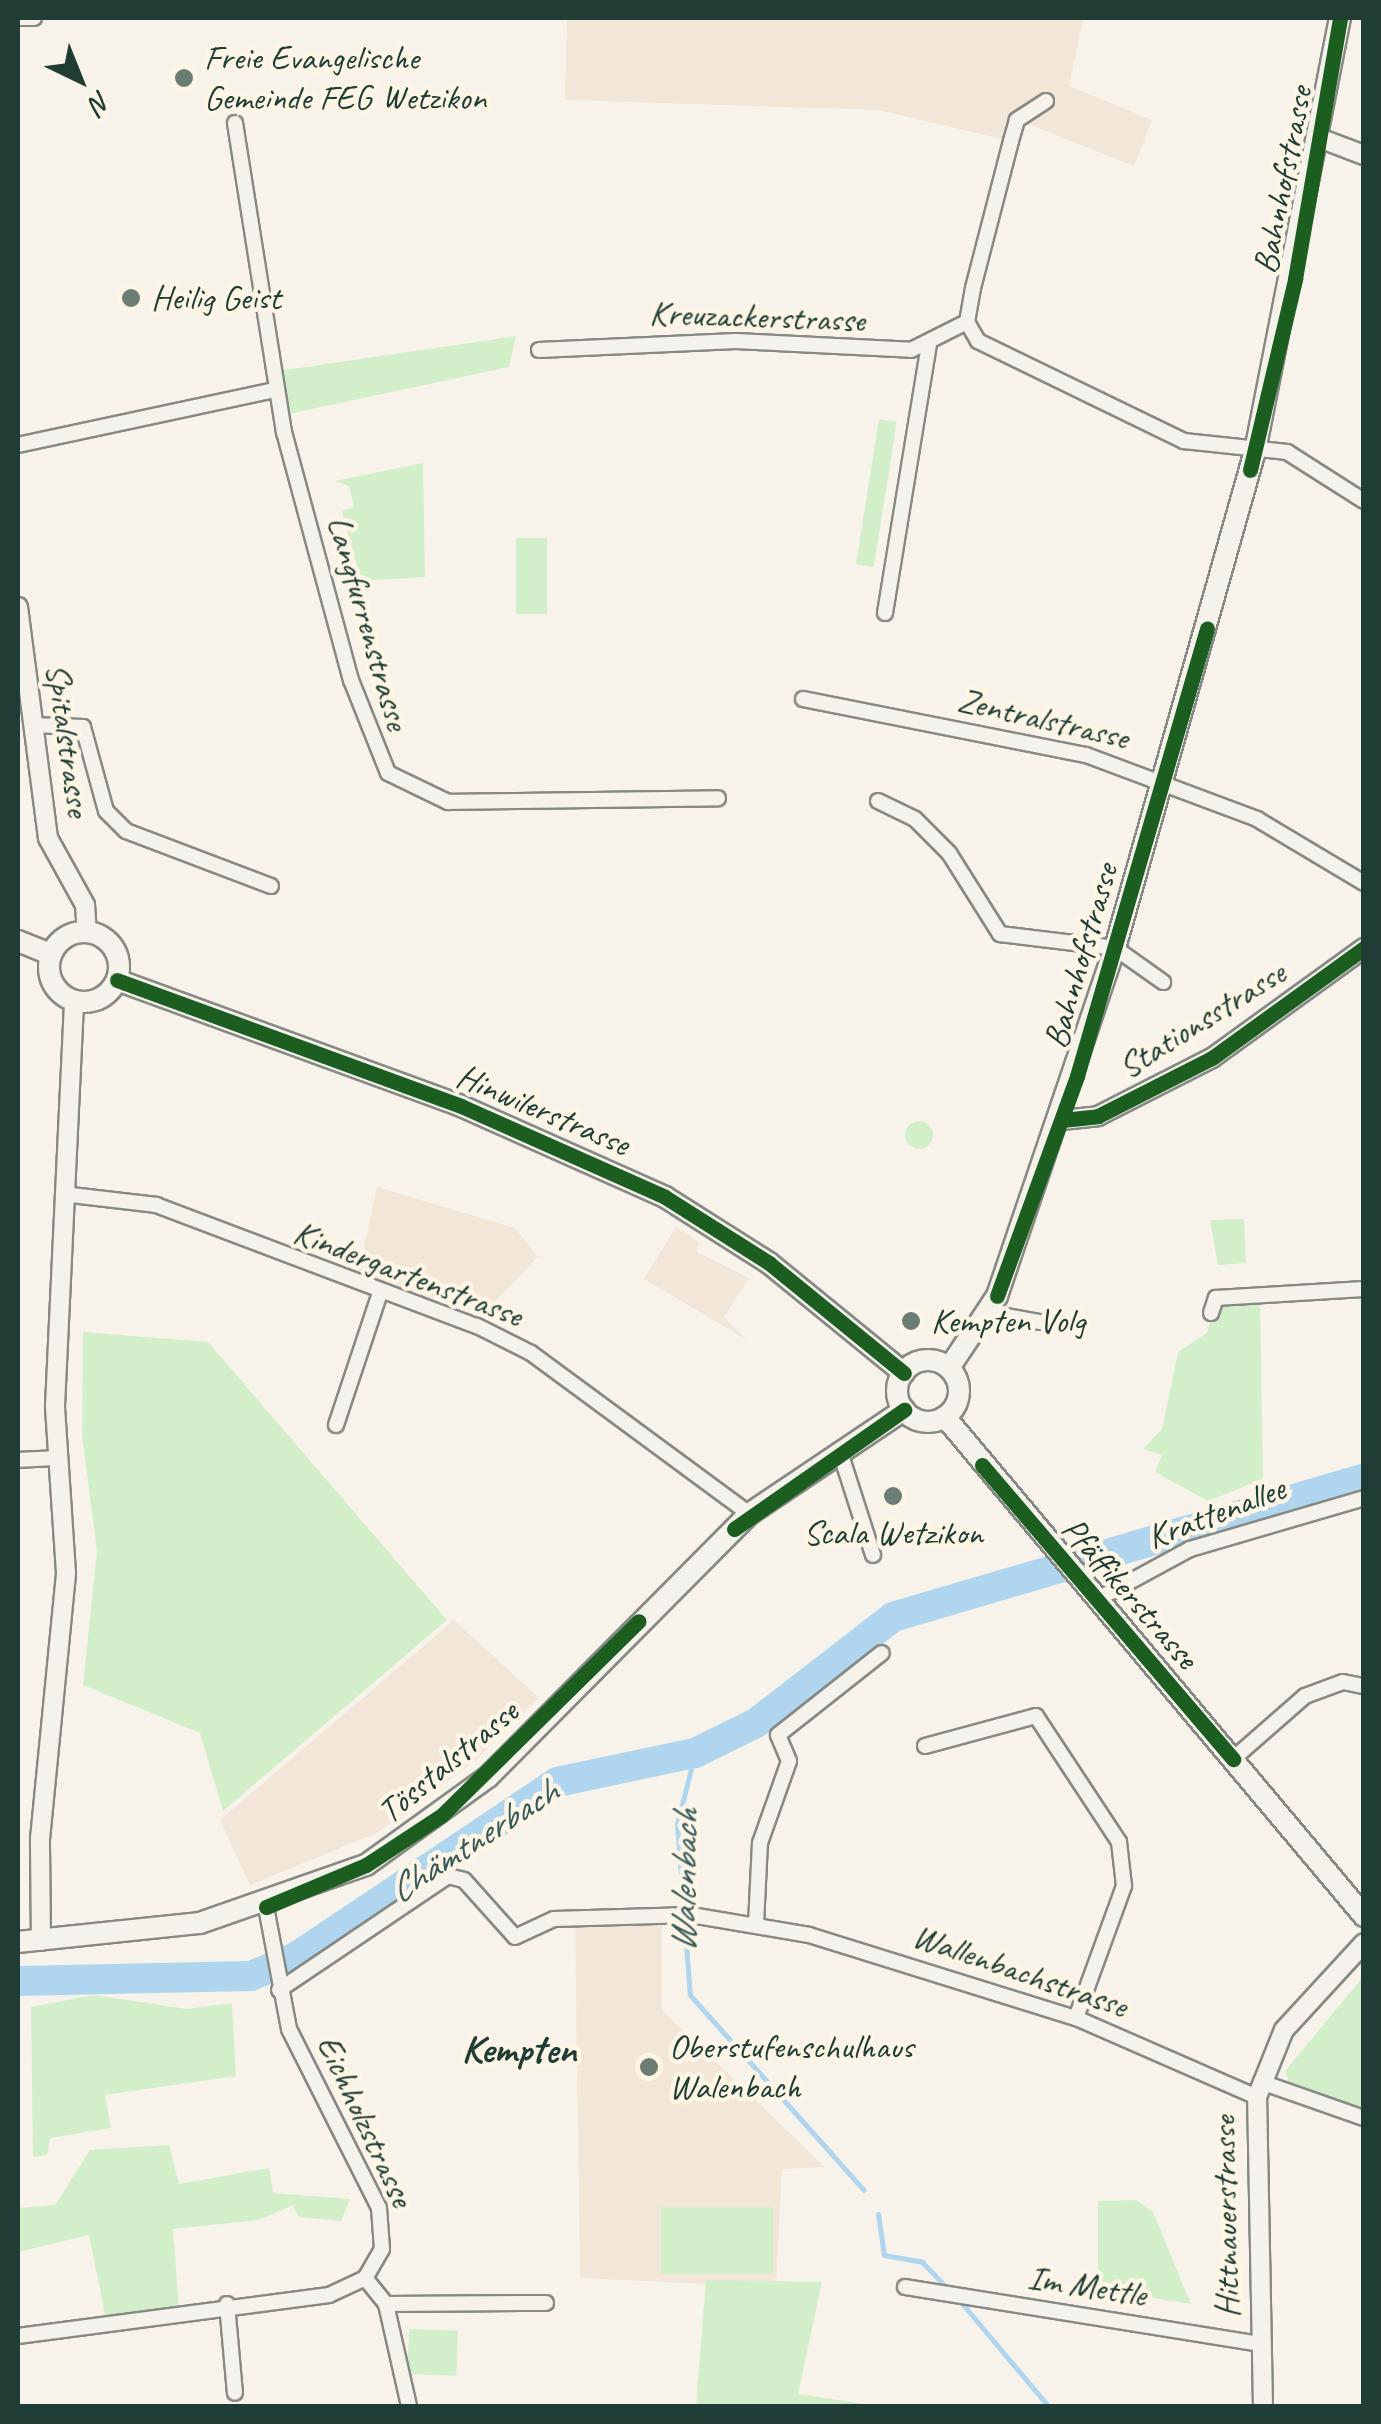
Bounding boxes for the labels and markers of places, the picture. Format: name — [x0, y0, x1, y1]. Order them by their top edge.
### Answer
place label: Freie Evangelische Gemeinde FEG Wetzikon — [204, 37, 487, 119]
marker: Freie Evangelische Gemeinde FEG Wetzikon — [173, 67, 195, 89]
place label: Heilig Geist — [151, 277, 280, 319]
marker: Heilig Geist — [120, 287, 142, 309]
place label: Kempten Volg — [931, 1300, 1085, 1342]
marker: Kempten Volg — [900, 1310, 922, 1332]
marker: Scala Wetzikon — [882, 1485, 904, 1507]
place label: Scala Wetzikon — [803, 1512, 983, 1554]
place label: Oberstufenschulhaus Walenbach — [669, 2026, 913, 2108]
marker: Oberstufenschulhaus Walenbach — [638, 2056, 660, 2078]

